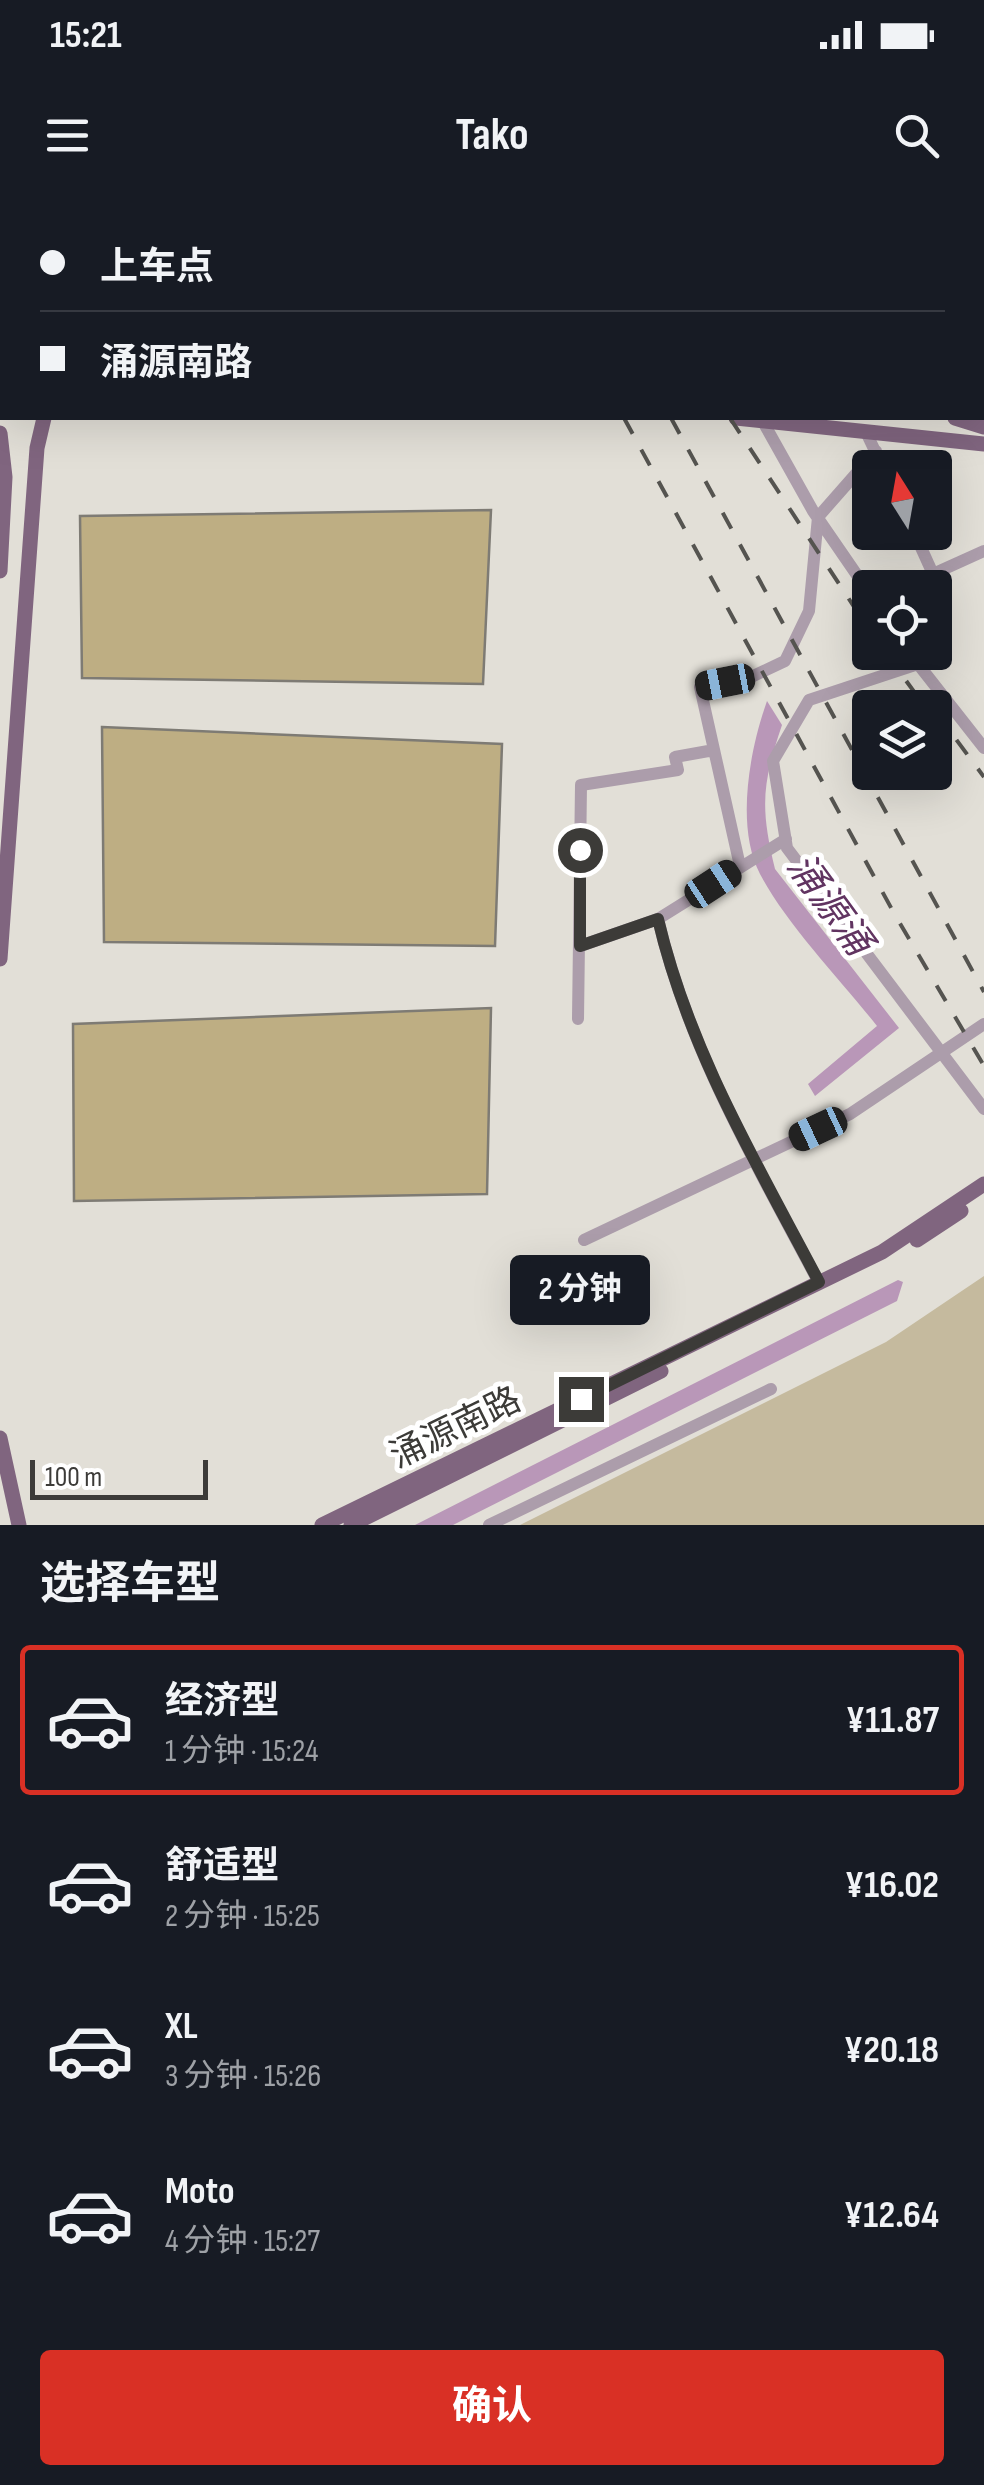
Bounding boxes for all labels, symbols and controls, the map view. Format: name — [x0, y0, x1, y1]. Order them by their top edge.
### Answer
text: 15:21 — [50, 13, 122, 58]
icon: menu — [40, 108, 95, 163]
text: Tako — [455, 108, 529, 163]
icon: search — [889, 108, 944, 163]
text: 上车点 — [100, 245, 214, 290]
text: 涌源南路 — [100, 341, 252, 386]
north arrow — [852, 450, 952, 550]
map controls — [852, 450, 952, 790]
button: locate — [852, 570, 952, 670]
car — [693, 662, 757, 702]
button: layers — [852, 690, 952, 790]
route start — [558, 828, 603, 873]
water label: 涌源涌 — [777, 846, 883, 967]
car — [680, 855, 746, 913]
car — [784, 1103, 852, 1155]
callout: 2 分钟 — [511, 1254, 651, 1324]
text: 2 分钟 — [538, 1270, 622, 1309]
route end — [559, 1377, 604, 1422]
street label: 涌源南路 — [383, 1378, 528, 1478]
scale bar — [30, 1455, 208, 1500]
text: 100 m — [45, 1461, 102, 1494]
text: 选择车型 — [40, 1557, 220, 1612]
icon: car — [45, 1675, 135, 1765]
text: 经济型 — [165, 1679, 279, 1724]
text: ¥11.87 — [846, 1698, 939, 1743]
text: 1 分钟 · 15:24 — [165, 1732, 318, 1771]
icon: car — [45, 1840, 135, 1930]
text: 舒适型 — [165, 1844, 279, 1889]
text: ¥16.02 — [845, 1863, 939, 1908]
text: 2 分钟 · 15:25 — [165, 1897, 320, 1936]
text: XL — [165, 2004, 198, 2049]
icon: car — [45, 2005, 135, 2095]
text: ¥20.18 — [844, 2028, 939, 2073]
text: 3 分钟 · 15:26 — [165, 2057, 321, 2096]
text: Moto — [165, 2169, 235, 2214]
icon: car — [45, 2170, 135, 2260]
text: ¥12.64 — [844, 2193, 939, 2238]
text: 4 分钟 · 15:27 — [165, 2222, 320, 2261]
button: 确认 — [40, 2350, 944, 2465]

